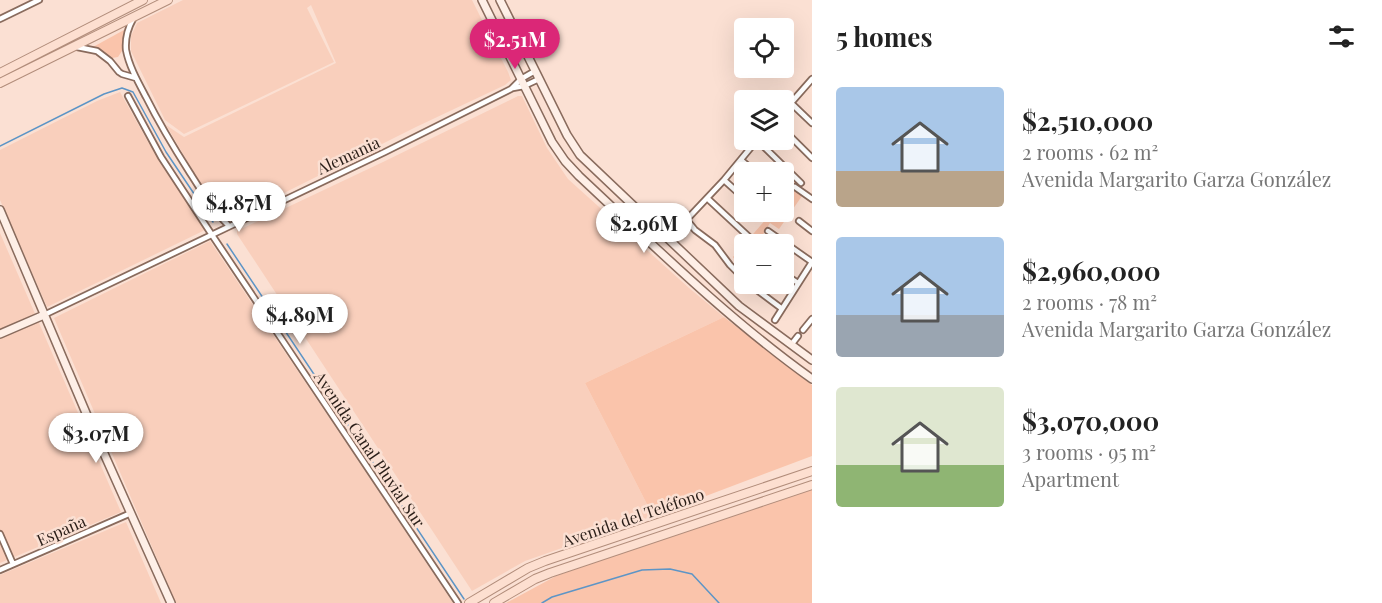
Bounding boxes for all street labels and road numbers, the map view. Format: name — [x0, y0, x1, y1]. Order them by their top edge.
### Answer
street label: Alemania — [312, 131, 383, 179]
street label: Avenida Canal Pluvial Sur — [309, 366, 430, 531]
street label: Avenida del Teléfono — [558, 483, 707, 551]
street label: España — [33, 510, 89, 550]

